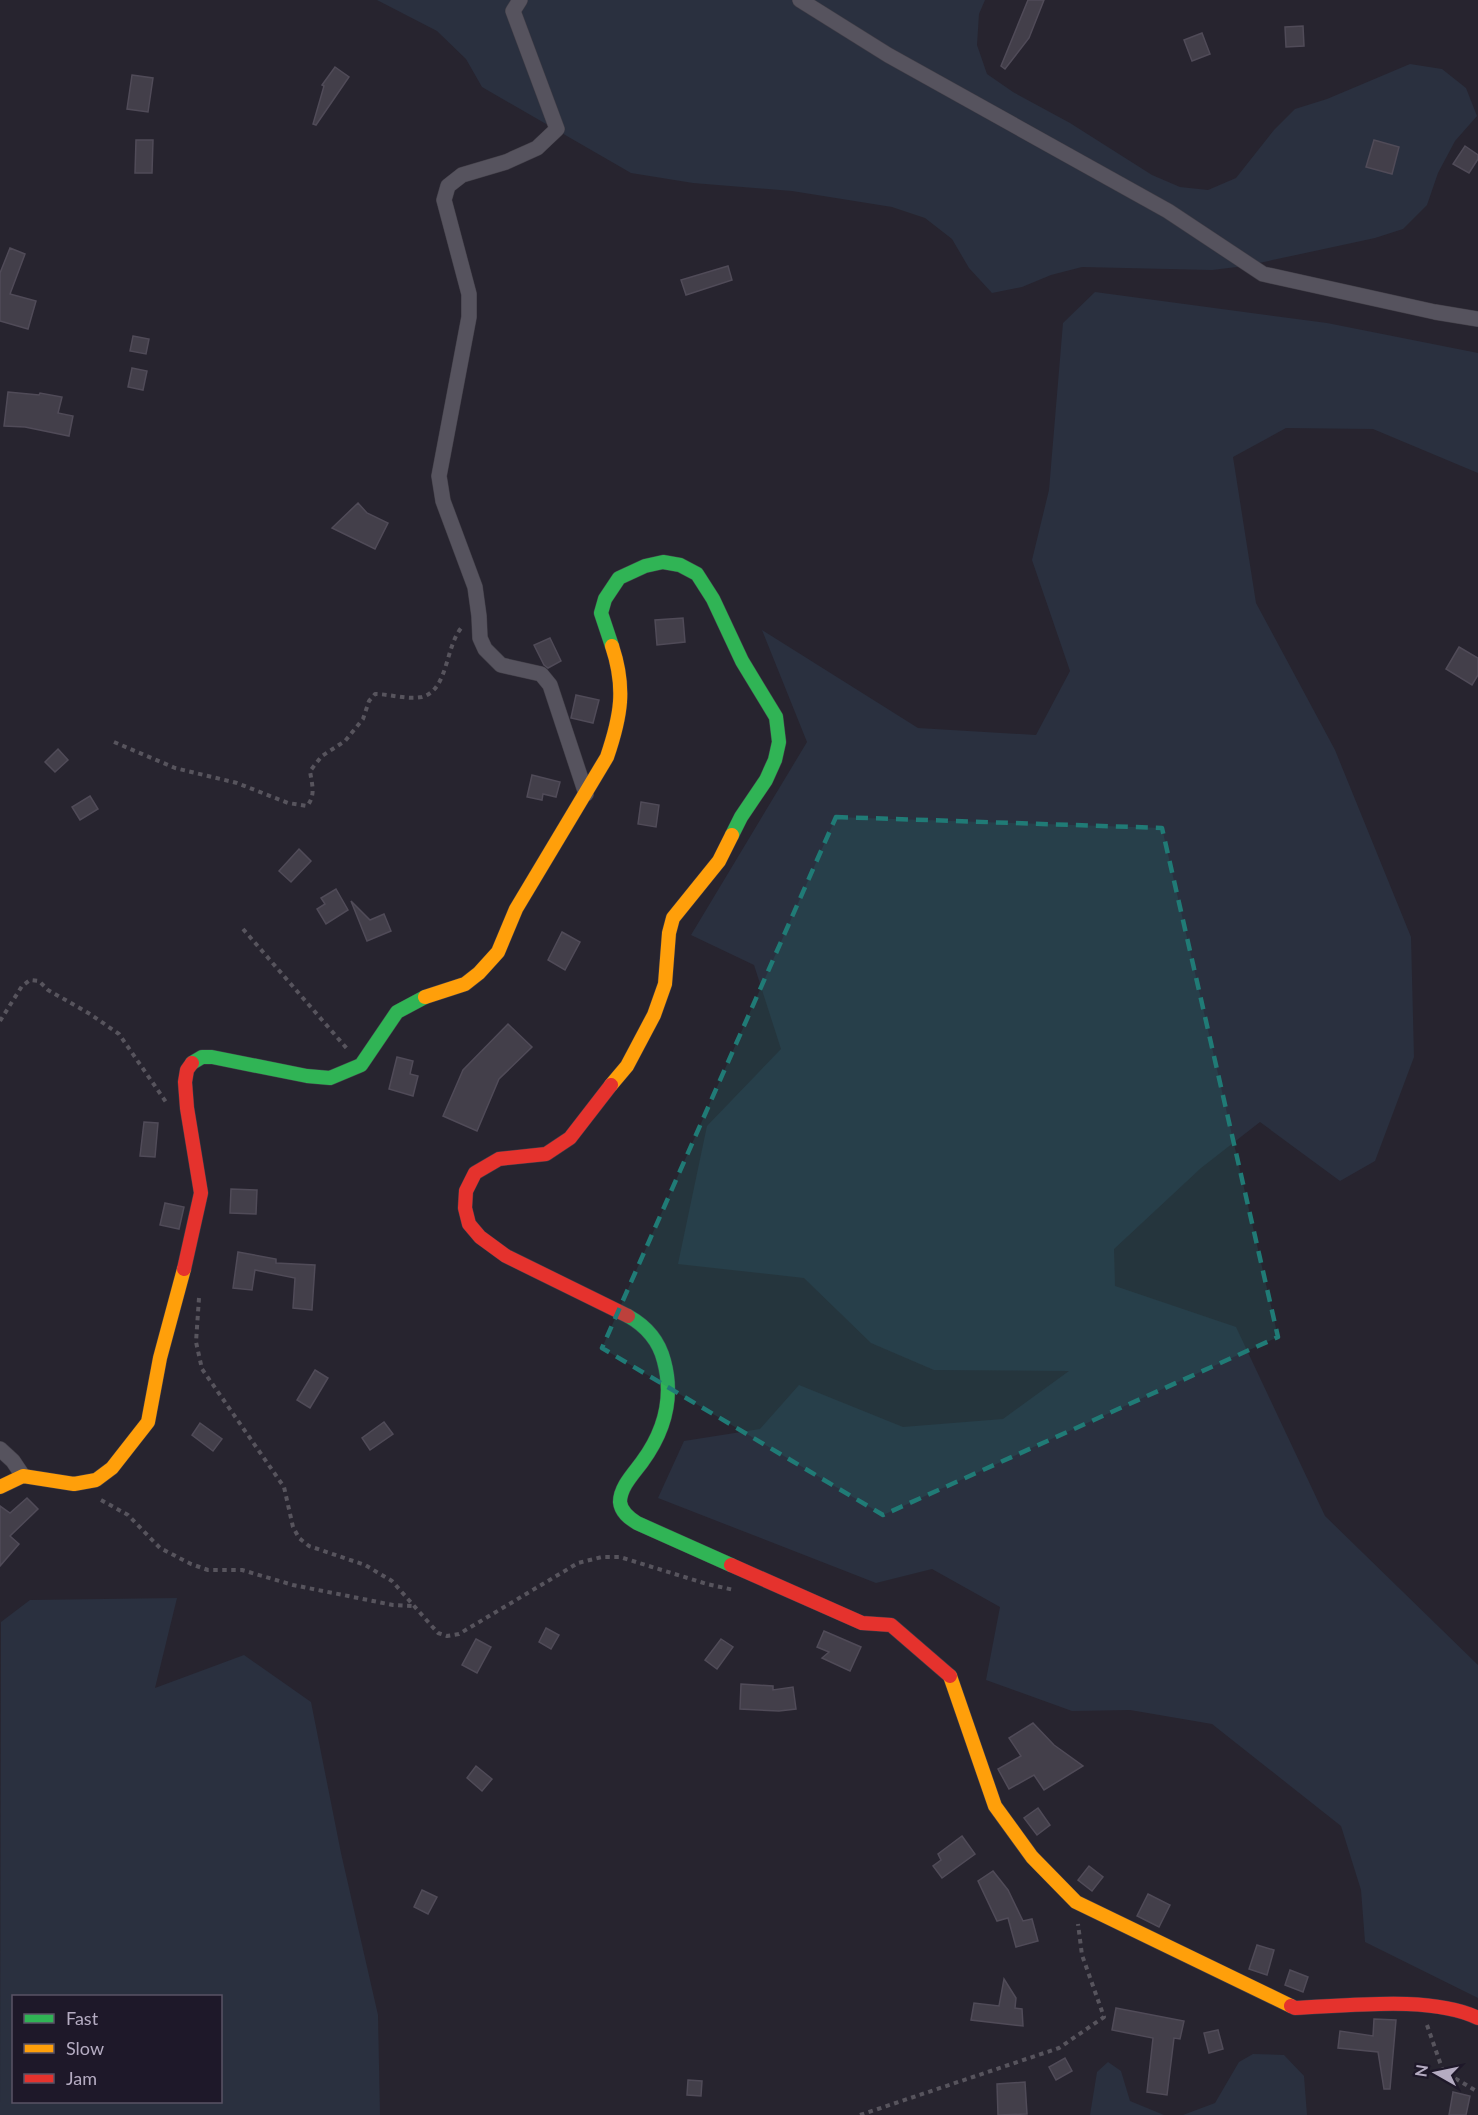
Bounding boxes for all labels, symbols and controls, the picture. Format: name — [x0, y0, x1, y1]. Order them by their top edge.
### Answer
legend — [12, 1995, 222, 2103]
text: Fast — [66, 2007, 99, 2029]
text: Slow — [66, 2037, 104, 2059]
north arrow — [1406, 2043, 1466, 2103]
text: N — [1410, 2063, 1431, 2078]
text: Jam — [66, 2067, 97, 2089]

